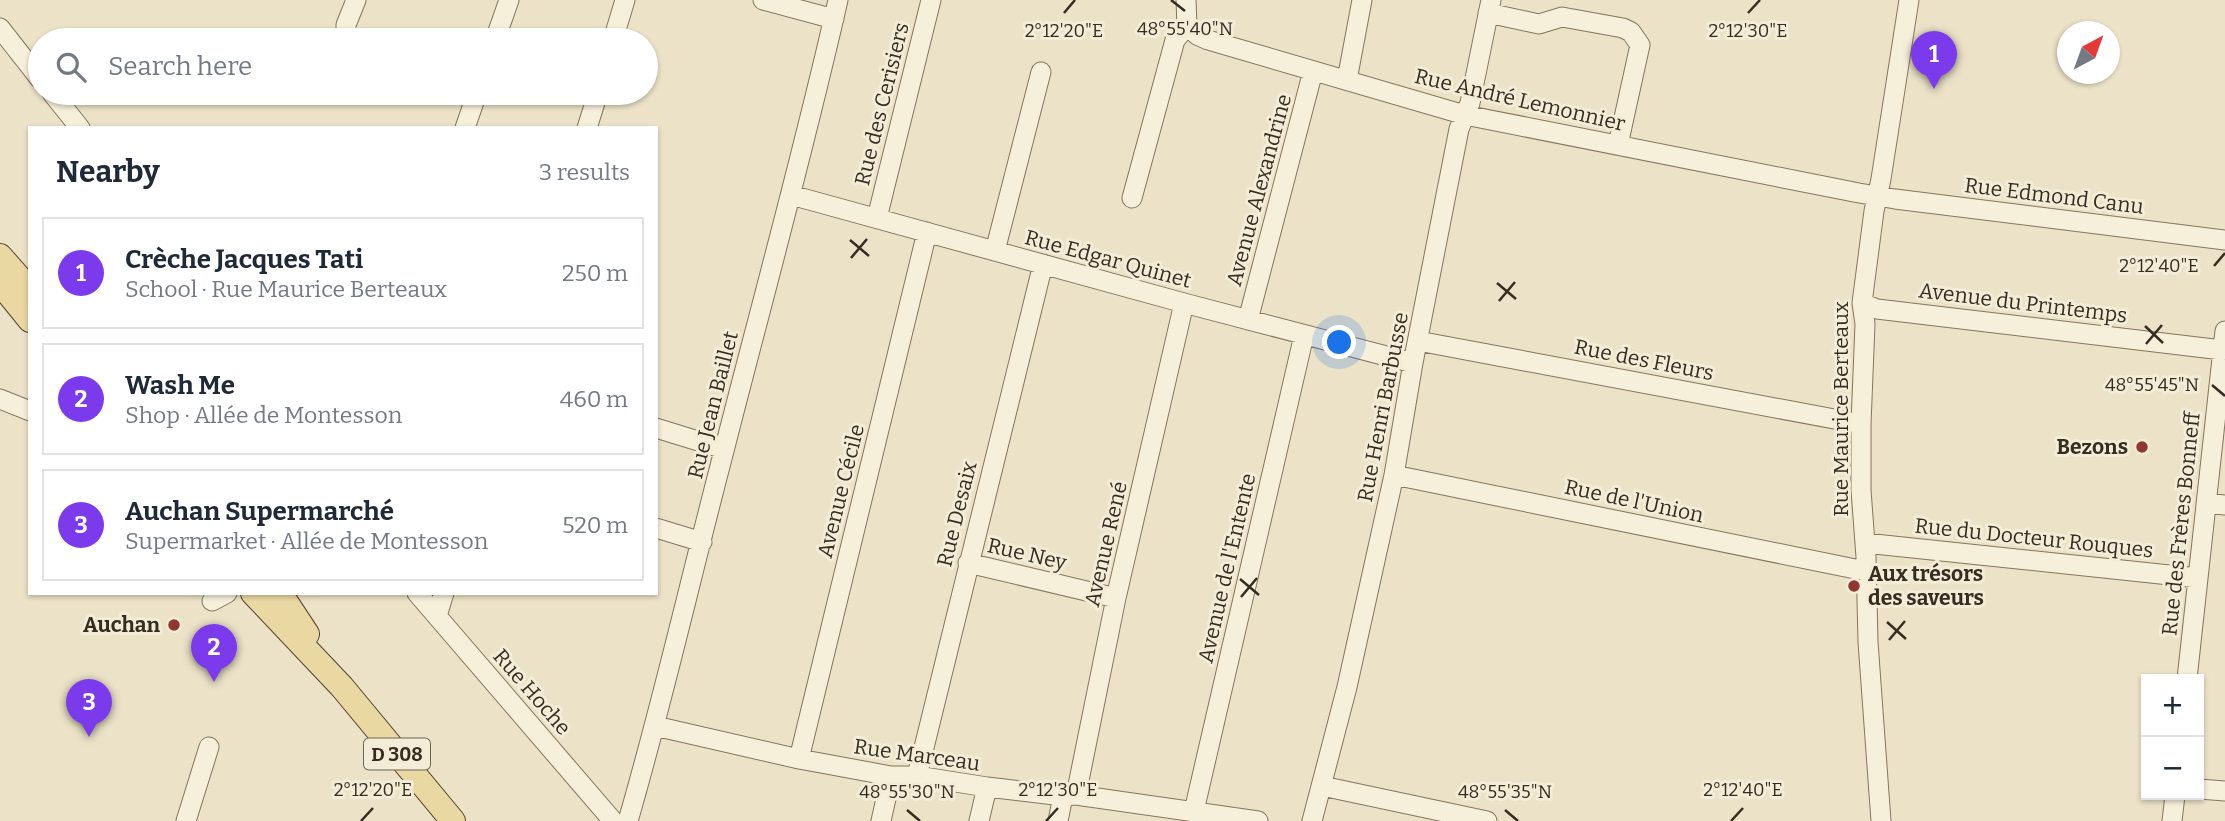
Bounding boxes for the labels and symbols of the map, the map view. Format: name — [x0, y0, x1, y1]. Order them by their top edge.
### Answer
text: 48°55'40"N — [1137, 18, 1233, 40]
street label: Rue des Cerisiers — [849, 20, 915, 188]
text: 2°12'20"E — [1025, 20, 1103, 42]
text: 2°12'30"E — [1708, 20, 1788, 42]
north arrow — [2057, 21, 2120, 84]
pin: 1 — [1911, 31, 1957, 89]
street label: Rue André Lemonnier — [1412, 63, 1628, 137]
street label: Avenue Alexandrine — [1221, 91, 1297, 289]
street label: Rue Edmond Canu — [1963, 172, 2145, 220]
street label: Rue Edgar Quinet — [1022, 224, 1194, 294]
text: 2°12'40"E — [2119, 255, 2199, 277]
street label: Avenue du Printemps — [1917, 277, 2129, 329]
street label: Rue Maurice Berteaux — [1828, 301, 1854, 517]
street label: Rue Henri Barbusse — [1352, 310, 1414, 504]
your location — [1322, 325, 1356, 359]
street label: Rue Jean Baillet — [682, 328, 744, 482]
street label: Rue des Fleurs — [1572, 334, 1716, 386]
text: 48°55'45"N — [2105, 374, 2199, 396]
street label: Rue des Frères Bonneff — [2156, 409, 2206, 637]
street label: Avenue Cécile — [812, 421, 870, 561]
place label: Bezons — [2056, 434, 2128, 460]
marker: Bezons — [2134, 439, 2150, 455]
street label: Rue Desaix — [931, 458, 983, 569]
street label: Avenue de l'Entente — [1193, 471, 1261, 665]
street label: Rue de l'Union — [1562, 474, 1706, 528]
street label: Avenue René — [1079, 479, 1133, 609]
street label: Rue du Docteur Rouques — [1913, 513, 2155, 563]
street label: Rue Ney — [985, 532, 1070, 576]
place label: Aux trésors des saveurs — [1868, 561, 1984, 611]
marker: Aux trésors des saveurs — [1846, 578, 1862, 594]
place label: Auchan — [83, 612, 160, 638]
marker: Auchan — [166, 617, 182, 633]
pin: 2 — [191, 624, 237, 682]
street label: Rue Hoche — [488, 644, 576, 740]
pin: 3 — [66, 679, 112, 737]
street label: Rue Marceau — [852, 733, 982, 777]
road number: D 308 — [364, 738, 430, 769]
text: 2°12'20"E — [334, 779, 412, 801]
text: 2°12'30"E — [1018, 779, 1098, 801]
text: 2°12'40"E — [1703, 779, 1783, 801]
text: 48°55'30"N — [859, 781, 955, 803]
text: 48°55'35"N — [1458, 781, 1552, 803]

